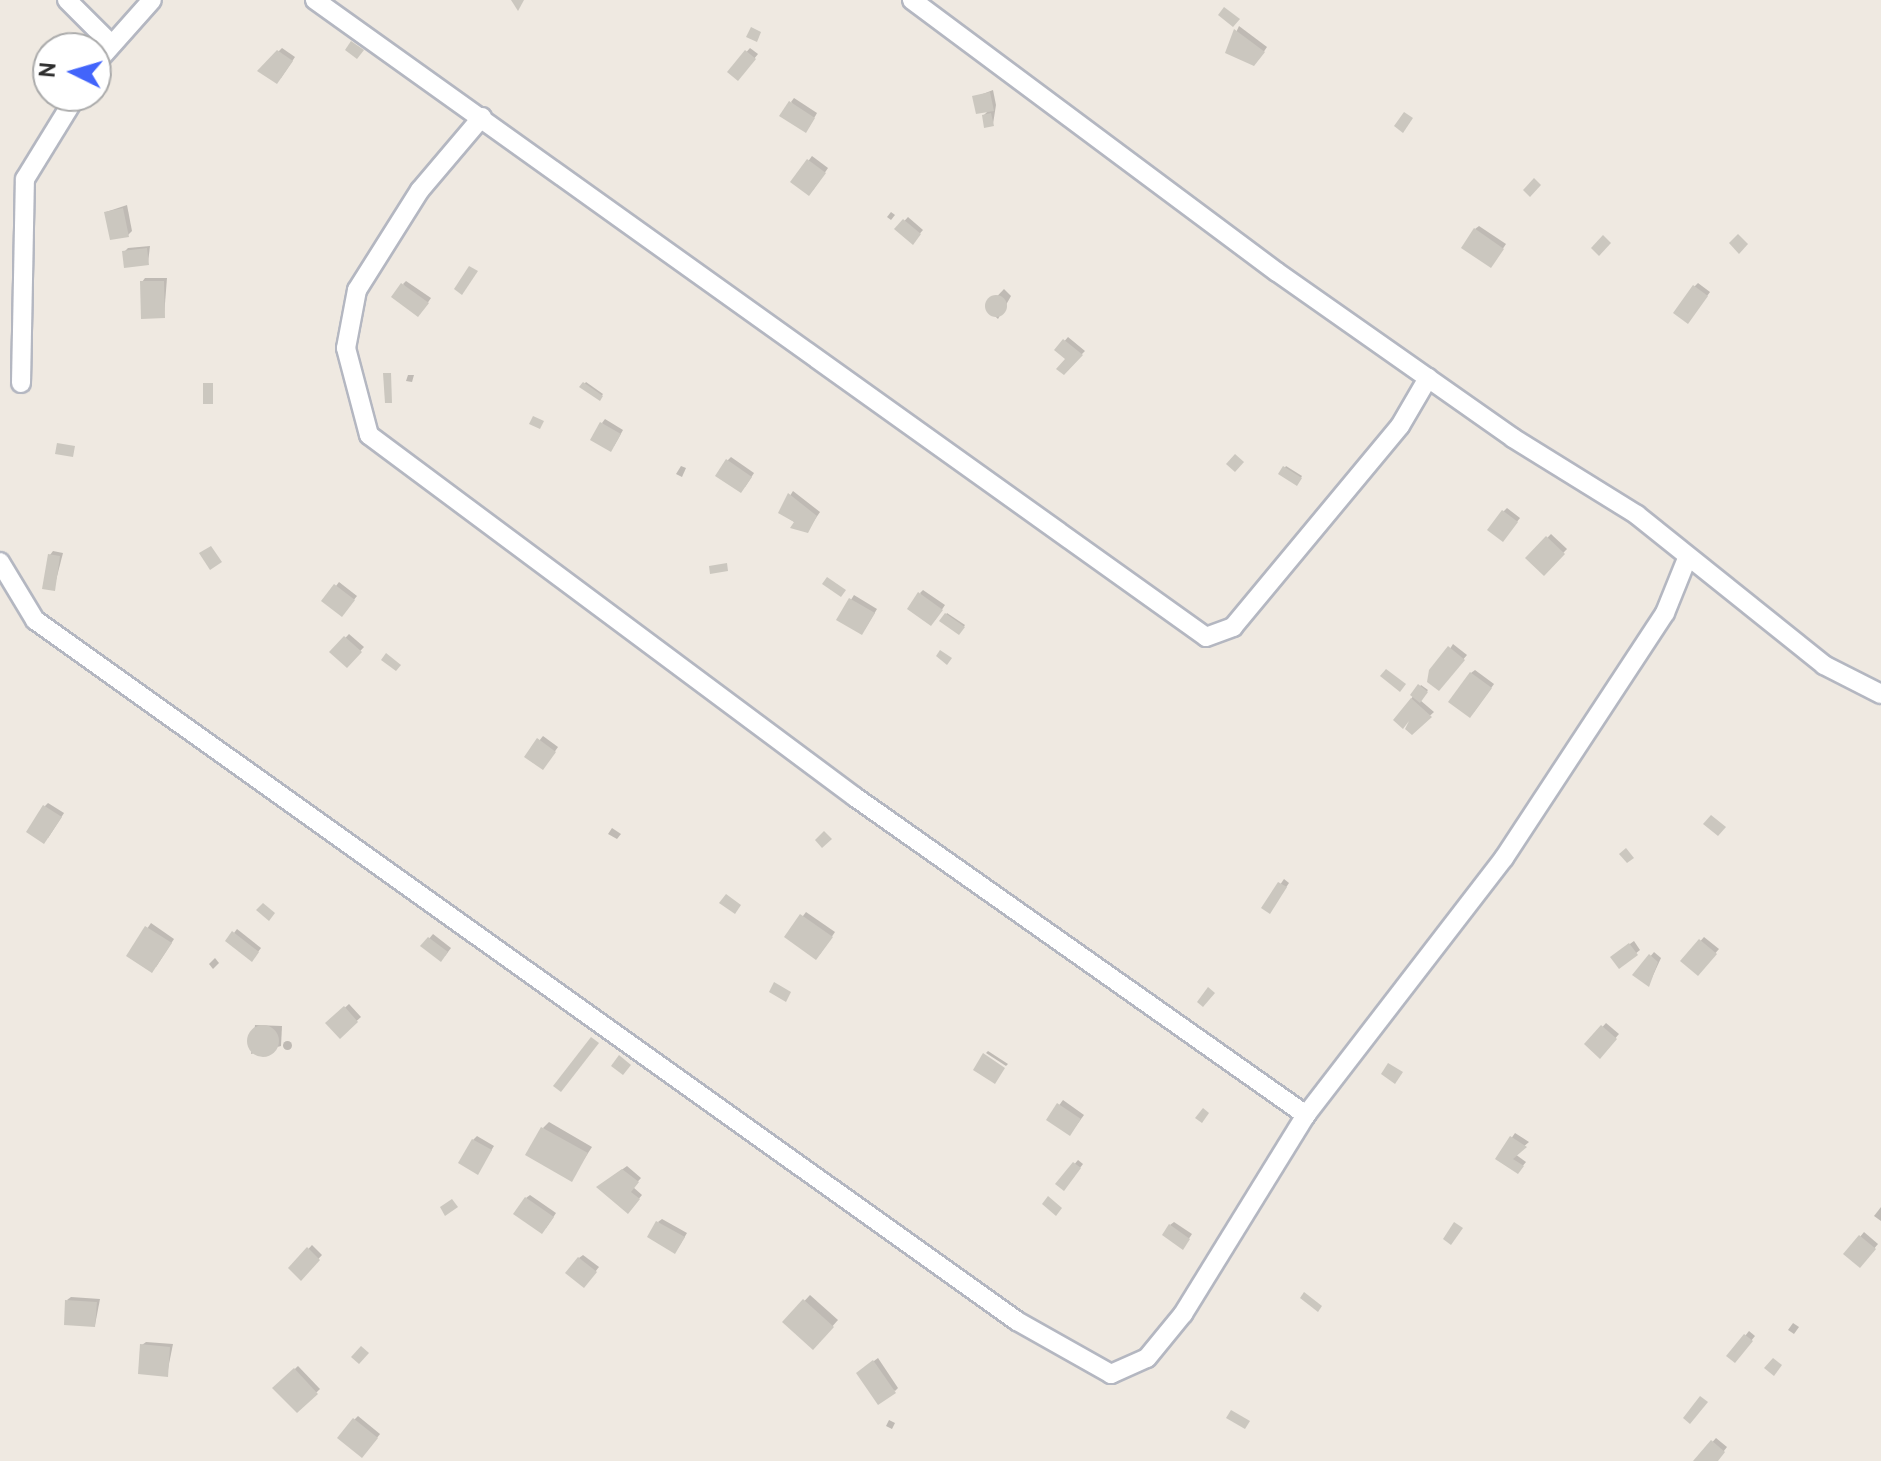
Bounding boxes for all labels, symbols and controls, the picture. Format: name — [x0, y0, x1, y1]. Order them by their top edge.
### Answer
north arrow — [32, 32, 112, 112]
text: N — [35, 61, 64, 79]

